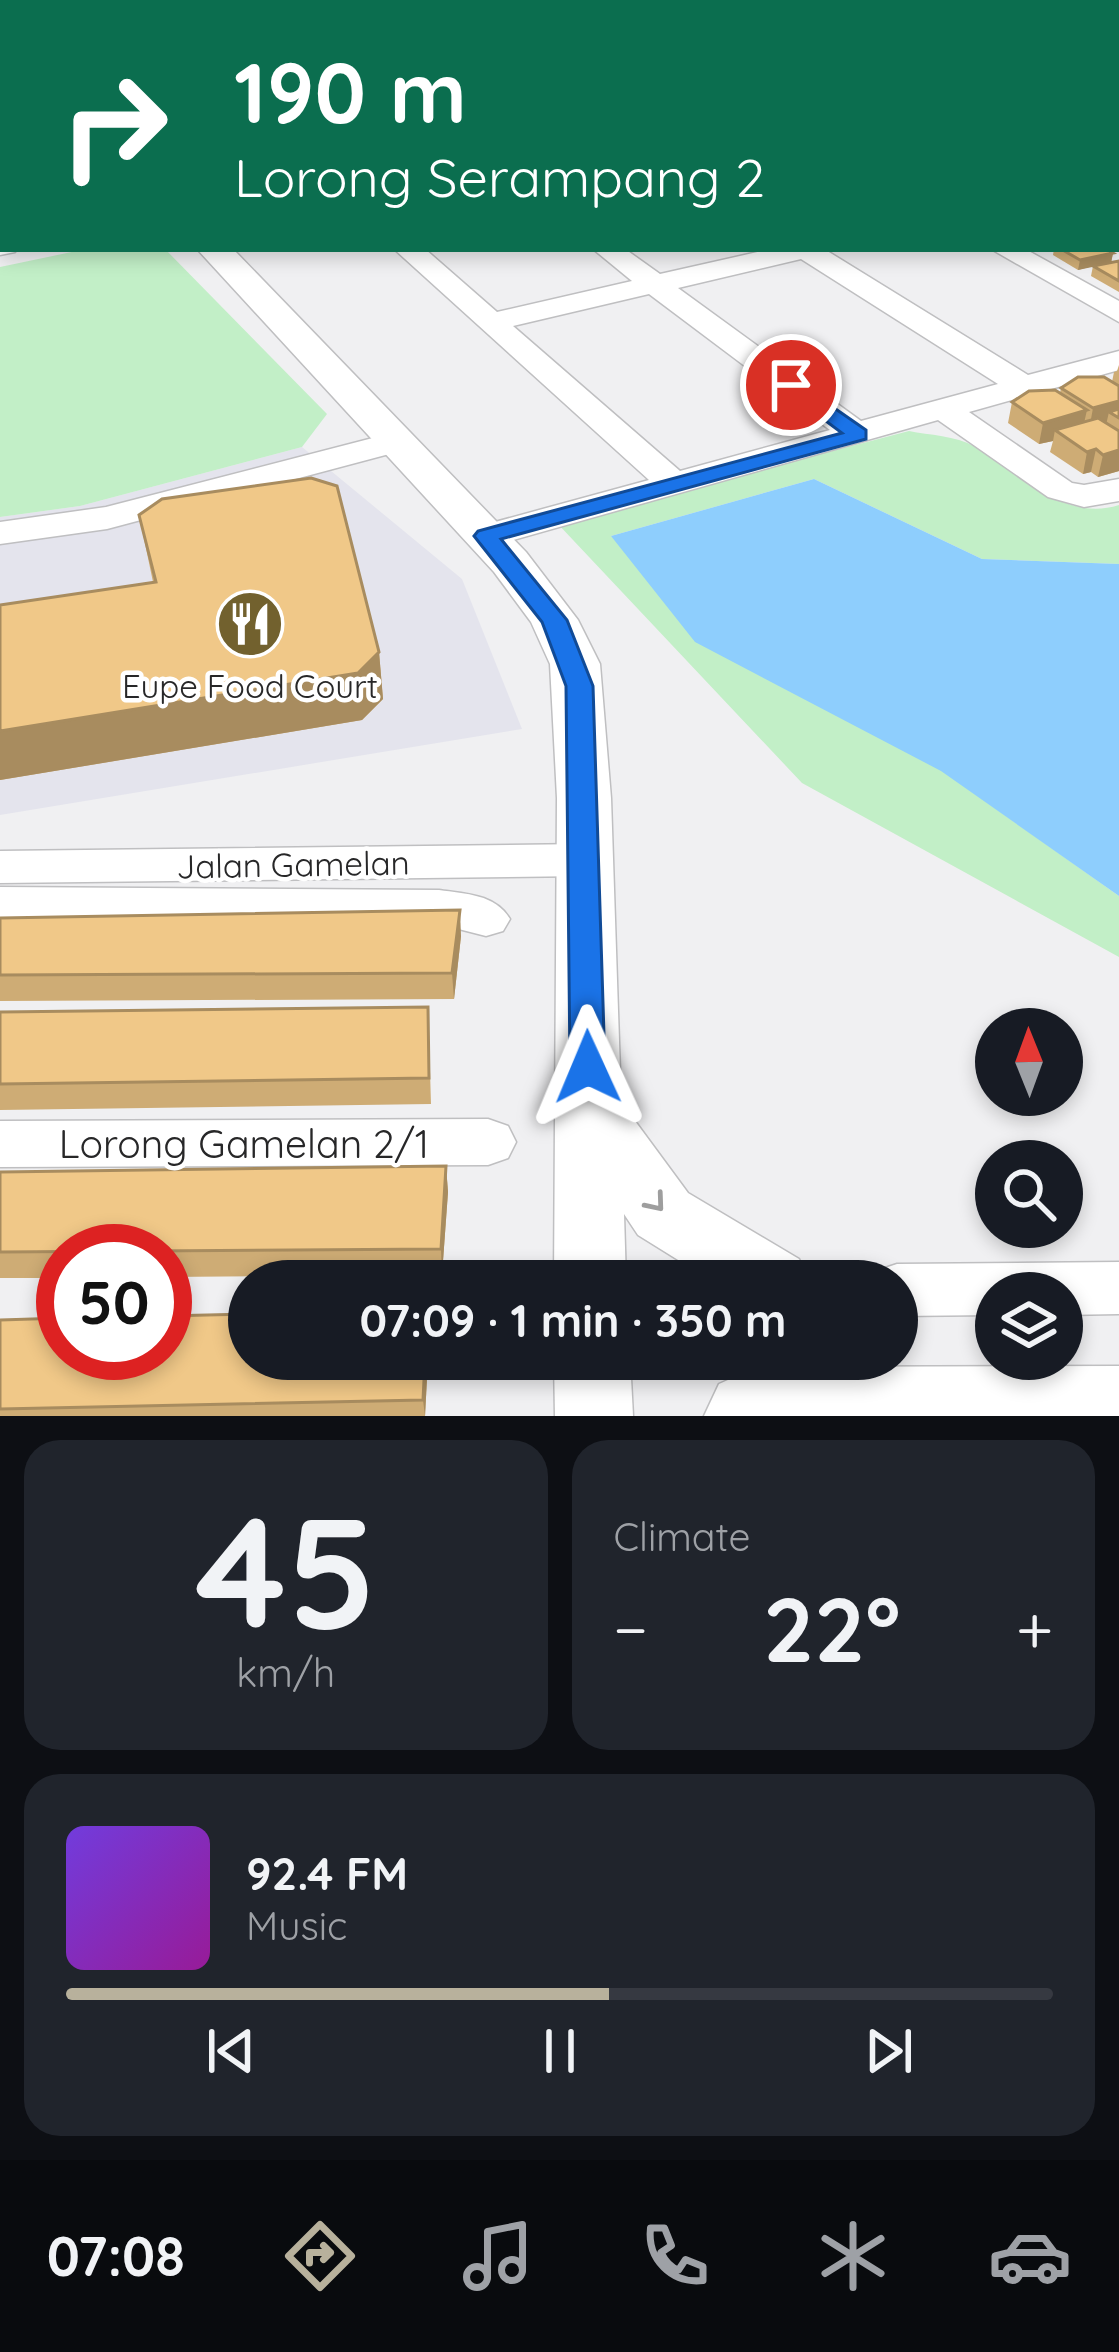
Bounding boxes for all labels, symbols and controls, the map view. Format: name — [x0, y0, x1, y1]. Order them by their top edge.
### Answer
text: 190 m — [234, 39, 467, 144]
icon: right — [36, 48, 192, 204]
text: Lorong Serampang 2 — [234, 143, 765, 211]
pin — [740, 334, 842, 436]
icon: arrive — [758, 352, 824, 418]
restaurant icon: Eupe Food Court — [215, 589, 285, 659]
place label: Eupe Food Court — [122, 665, 378, 706]
street label: Jalan Gamelan — [176, 841, 410, 887]
position arrow — [525, 1004, 651, 1130]
north arrow — [975, 1008, 1083, 1116]
map controls — [975, 1008, 1083, 1380]
street label: Lorong Gamelan 2/1 — [59, 1119, 429, 1168]
button: search — [975, 1140, 1083, 1248]
one-way arrow — [642, 1189, 664, 1211]
speed limit sign: 50 — [36, 1224, 192, 1380]
button: layers — [975, 1272, 1083, 1380]
text: 07:09 · 1 min · 350 m — [359, 1292, 787, 1348]
text: 45 — [195, 1472, 377, 1667]
text: Climate — [614, 1512, 751, 1561]
text: 22° — [763, 1572, 901, 1685]
text: − — [614, 1587, 648, 1670]
text: + — [1016, 1587, 1053, 1670]
text: km/h — [236, 1648, 335, 1697]
text: 92.4 FM — [246, 1845, 408, 1901]
text: Music — [246, 1901, 347, 1950]
icon: previous — [198, 2018, 264, 2084]
icon: pause — [527, 2018, 593, 2084]
icon: next — [856, 2018, 922, 2084]
icon: directions — [278, 2214, 362, 2298]
icon: music — [456, 2214, 540, 2298]
icon: phone — [633, 2214, 717, 2298]
icon: climate — [811, 2214, 895, 2298]
icon: car — [988, 2214, 1072, 2298]
text: 07:08 — [47, 2222, 185, 2290]

